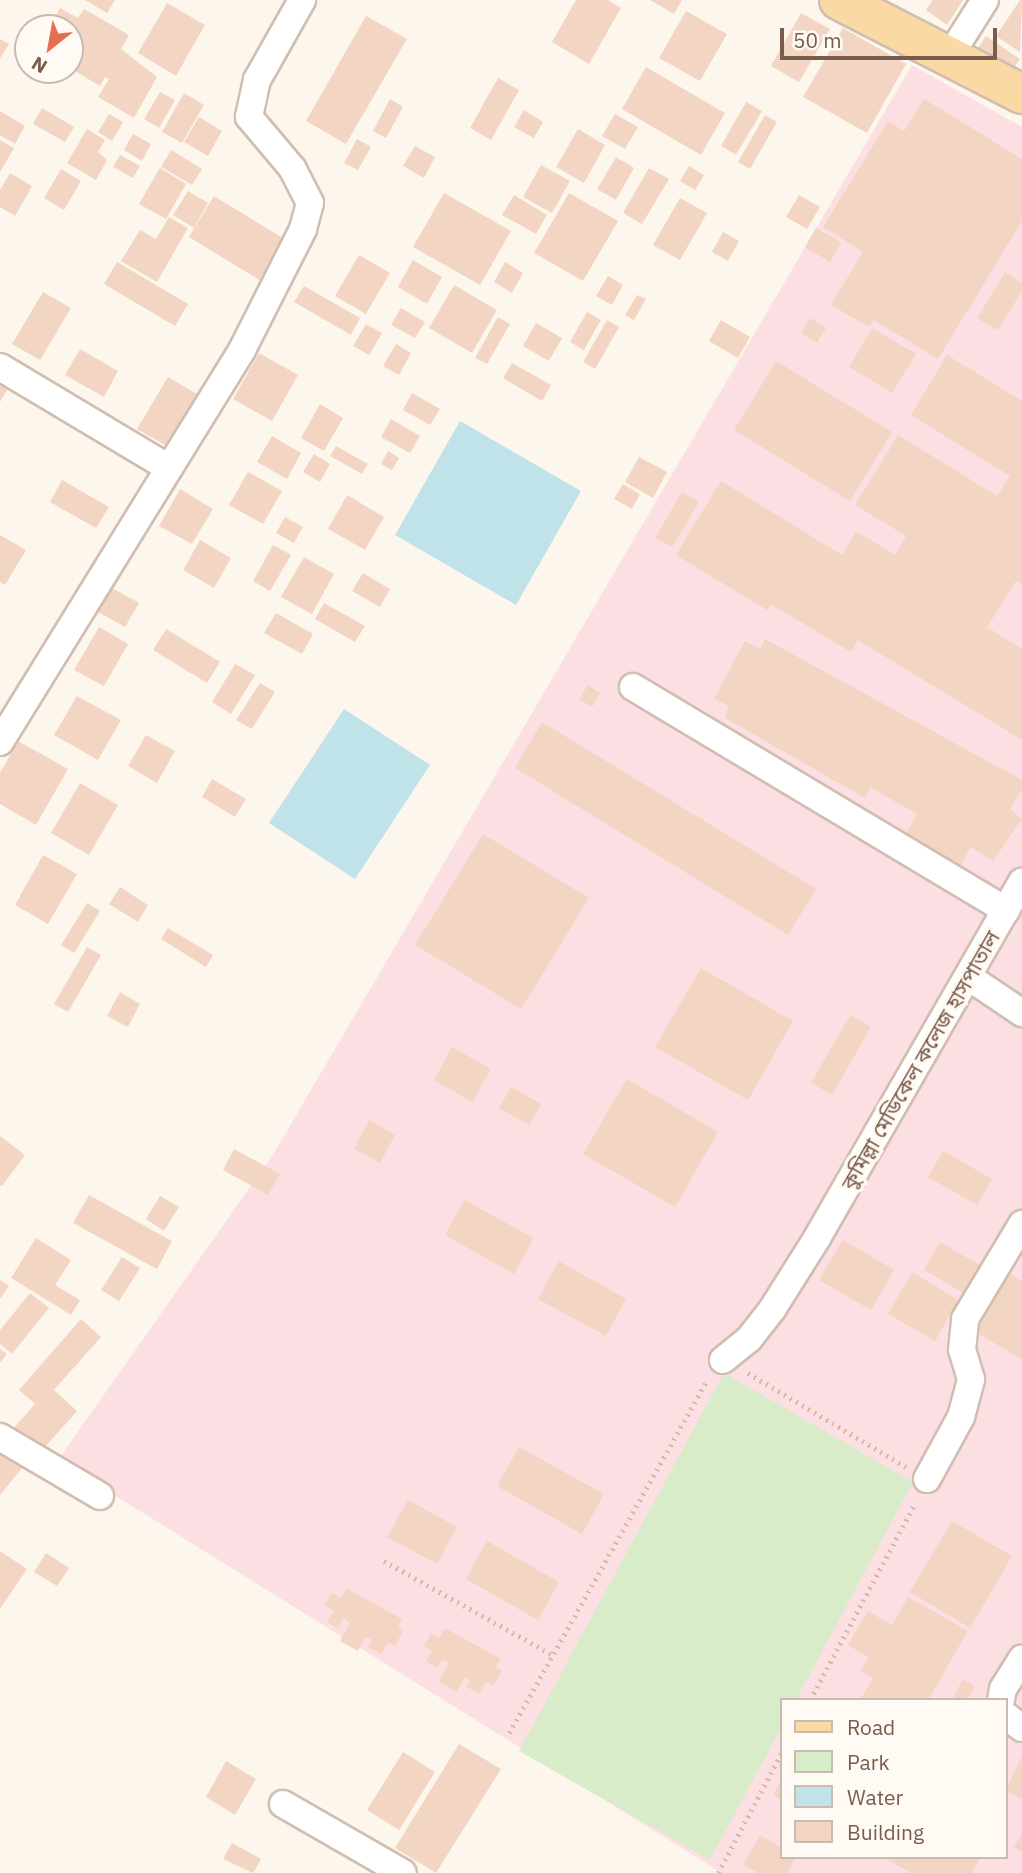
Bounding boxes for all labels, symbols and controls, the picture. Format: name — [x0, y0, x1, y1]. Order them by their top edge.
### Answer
north arrow — [14, 14, 84, 84]
scale bar — [784, 14, 1001, 58]
text: 50 m — [793, 26, 842, 54]
text: N — [27, 51, 51, 79]
street label: কুমিল্লা মেডিকেল কলেজ হাসপাতাল — [835, 926, 1005, 1194]
legend — [780, 1698, 1008, 1859]
text: Road — [847, 1713, 895, 1741]
text: Park — [847, 1748, 890, 1776]
text: Water — [847, 1783, 903, 1811]
text: Building — [847, 1818, 924, 1846]

